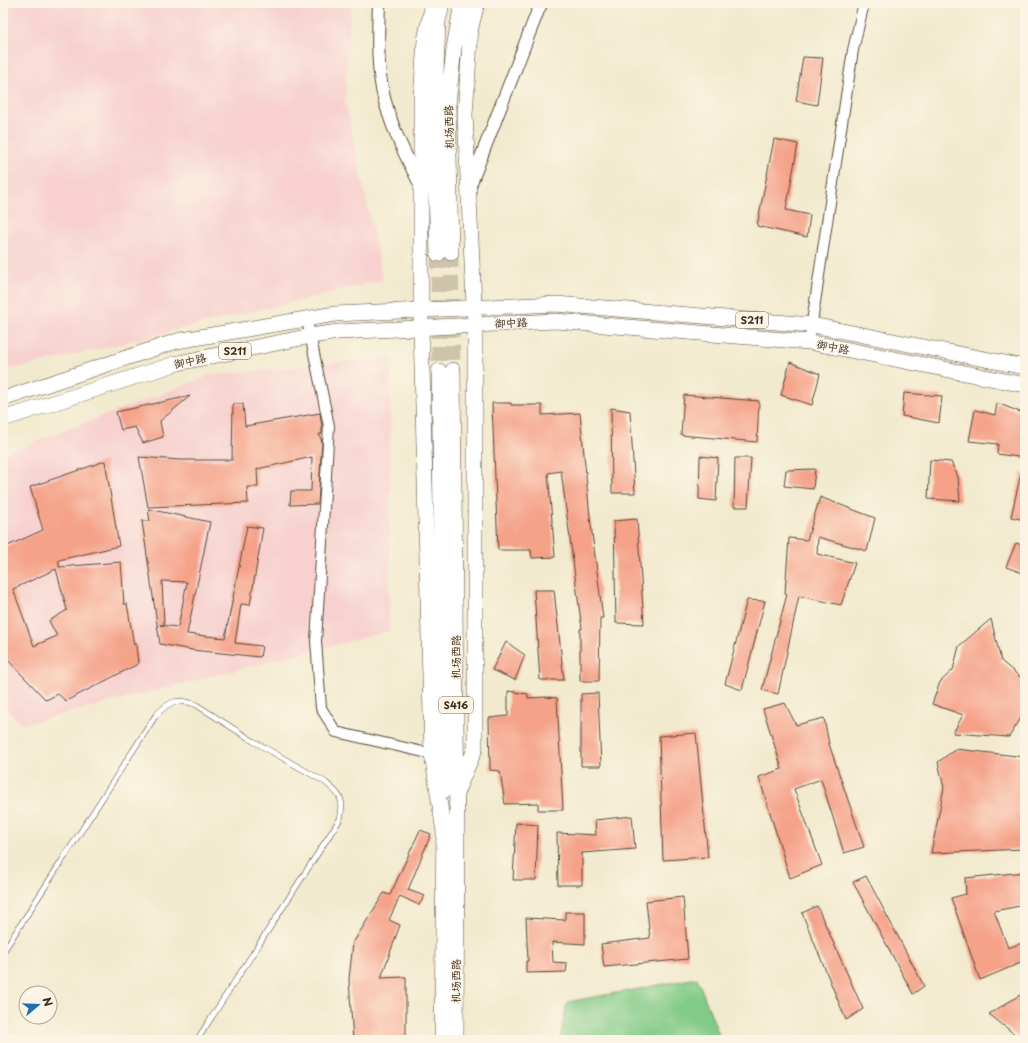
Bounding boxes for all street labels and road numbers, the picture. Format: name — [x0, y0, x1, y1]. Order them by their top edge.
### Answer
street label: 机场西路 — [440, 105, 457, 149]
road number: S211 — [736, 312, 768, 328]
street label: 御中路 — [494, 313, 528, 332]
street label: 御中路 — [815, 335, 851, 358]
road number: S211 — [219, 343, 251, 359]
street label: 御中路 — [172, 349, 208, 373]
street label: 机场西路 — [447, 635, 464, 679]
road number: S416 — [439, 697, 473, 713]
street label: 机场西路 — [447, 959, 464, 1003]

